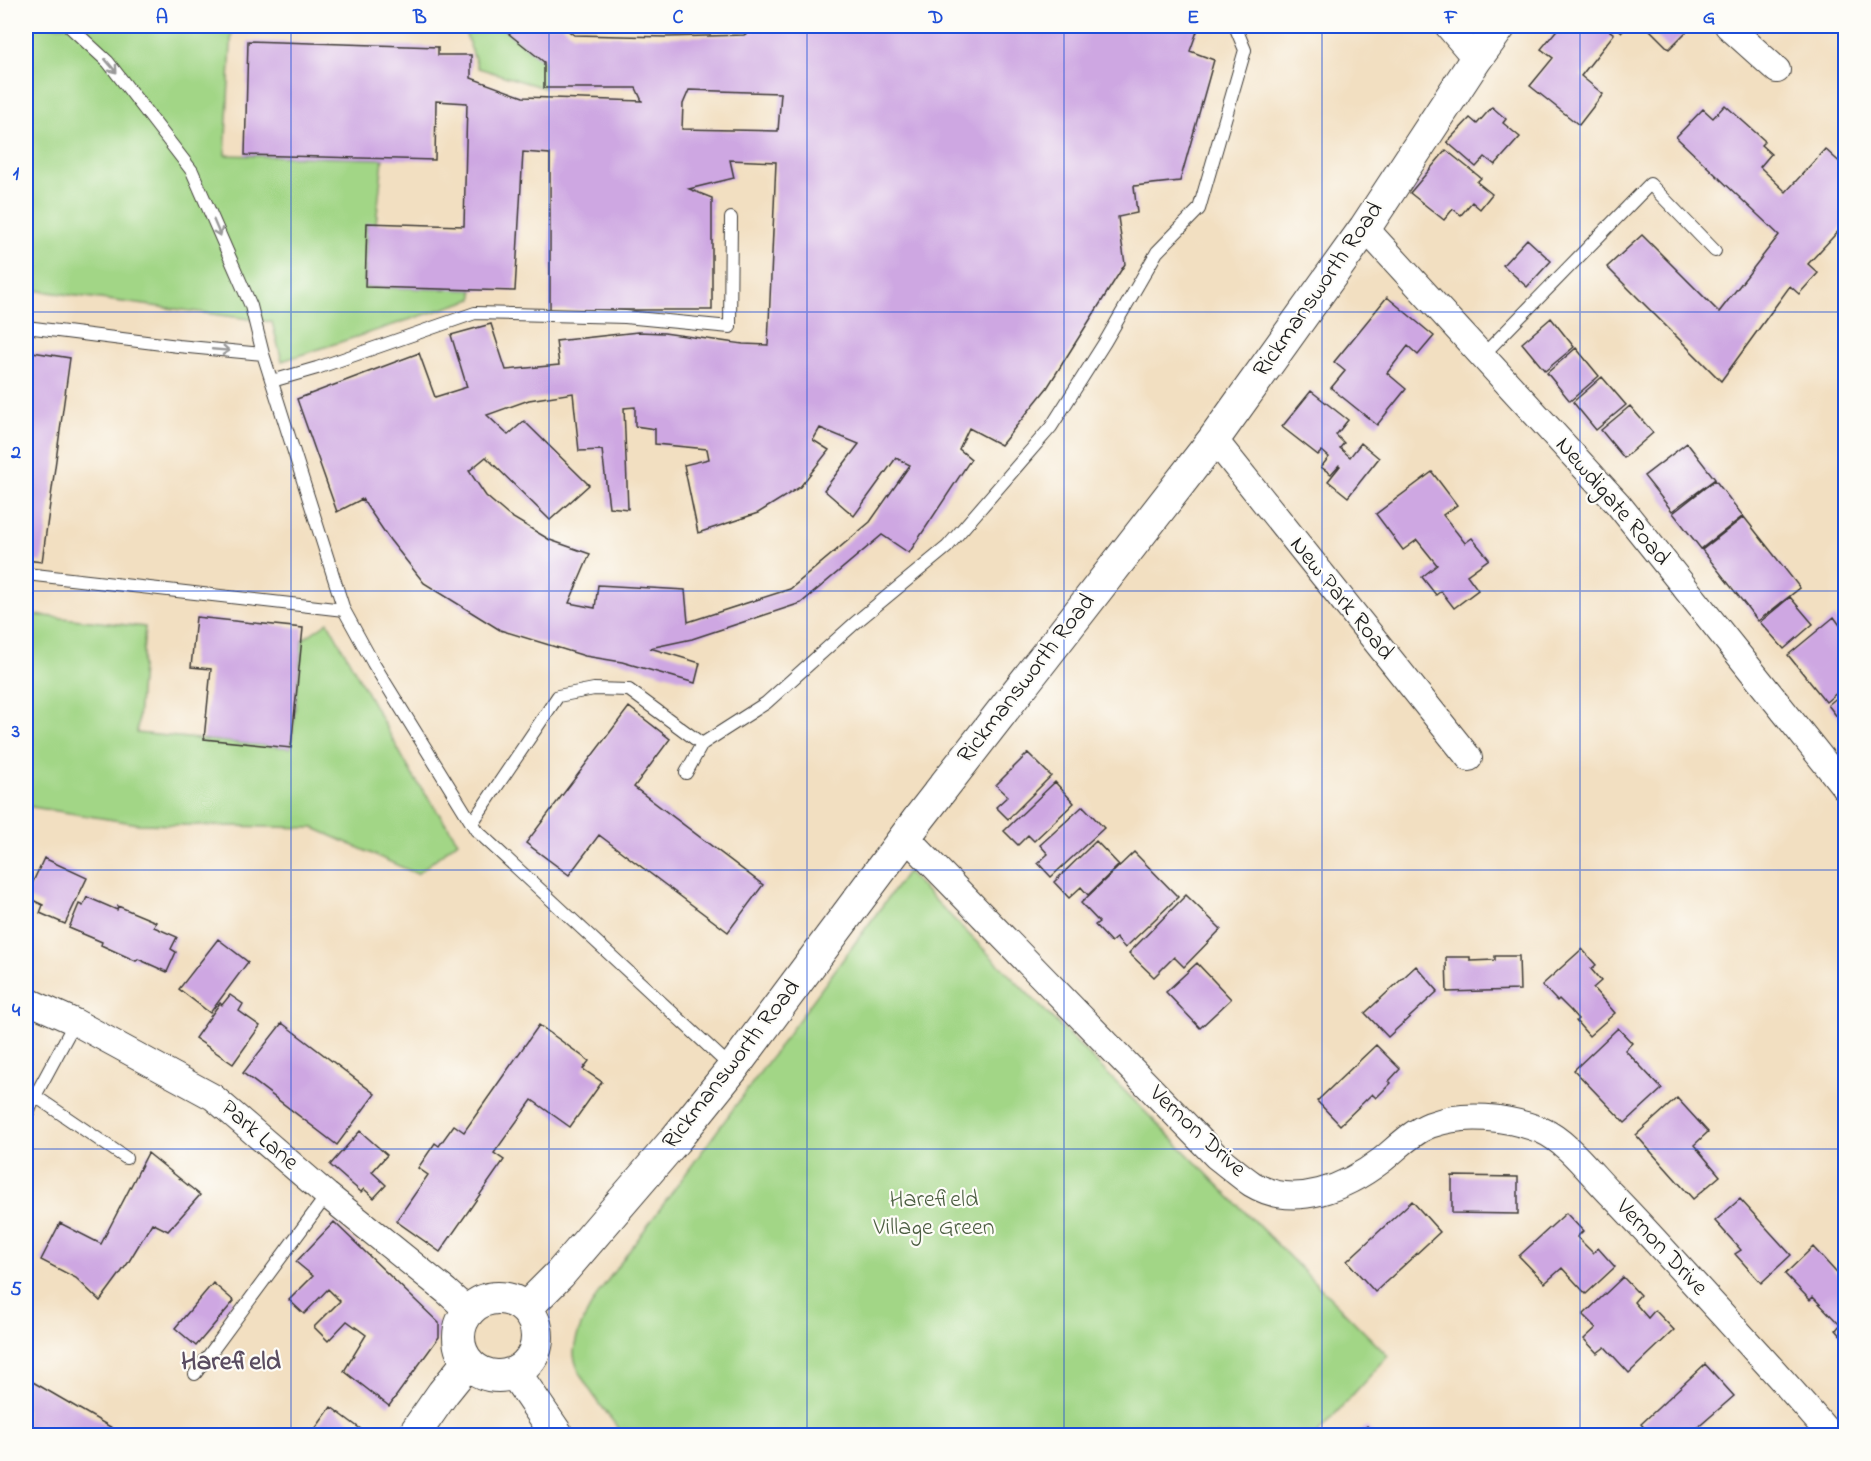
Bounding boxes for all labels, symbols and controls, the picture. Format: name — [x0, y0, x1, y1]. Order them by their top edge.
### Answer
text: A — [156, 4, 168, 33]
text: B — [412, 4, 427, 33]
text: C — [673, 4, 684, 33]
text: D — [928, 4, 943, 33]
text: E — [1187, 4, 1199, 33]
text: F — [1444, 4, 1458, 33]
text: G — [1703, 4, 1716, 33]
one-way arrow — [104, 58, 118, 73]
text: 1 — [13, 160, 20, 189]
street label: Rickmansworth Road — [1245, 195, 1393, 385]
one-way arrow — [212, 219, 223, 237]
one-way arrow — [210, 345, 230, 356]
street label: Newdigate Road — [1546, 430, 1678, 575]
text: 2 — [10, 439, 21, 468]
street label: New Park Road — [1280, 530, 1402, 669]
street label: Rickmansworth Road — [949, 586, 1105, 772]
text: 3 — [11, 718, 20, 747]
street label: Rickmansworth Road — [654, 972, 810, 1158]
text: 4 — [12, 997, 21, 1026]
street label: Vernon Drive — [1140, 1077, 1254, 1186]
street label: Park Lane — [212, 1092, 306, 1180]
park label: Harefield Village Green — [872, 1183, 995, 1246]
street label: Vernon Drive — [1606, 1191, 1715, 1305]
text: 5 — [10, 1276, 22, 1305]
district label: Harefield — [181, 1343, 282, 1382]

